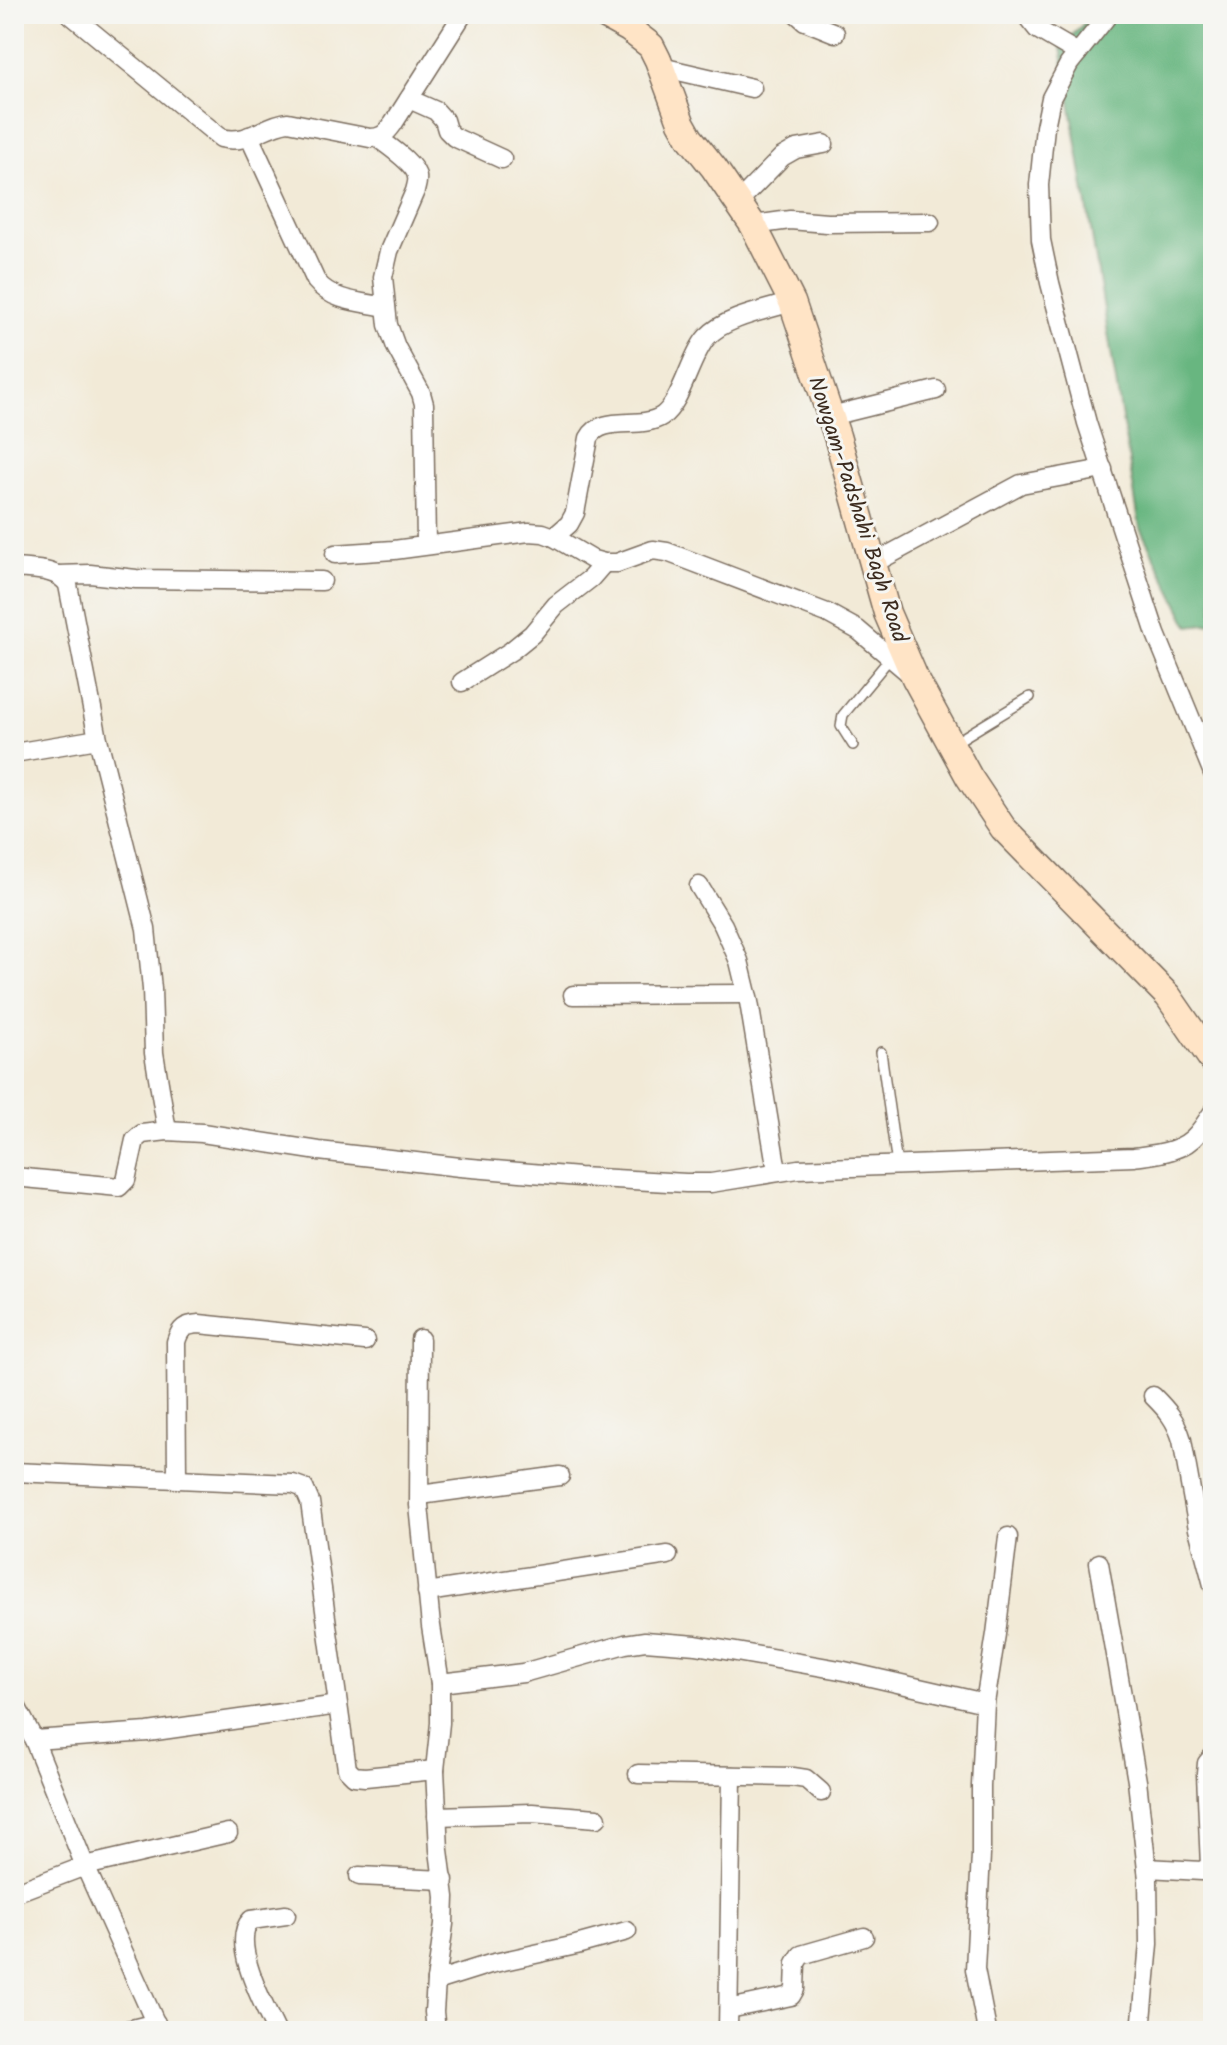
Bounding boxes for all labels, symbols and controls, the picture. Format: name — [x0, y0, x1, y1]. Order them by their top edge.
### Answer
street label: Nowgam-Padshahi Bagh Road — [797, 372, 917, 648]

